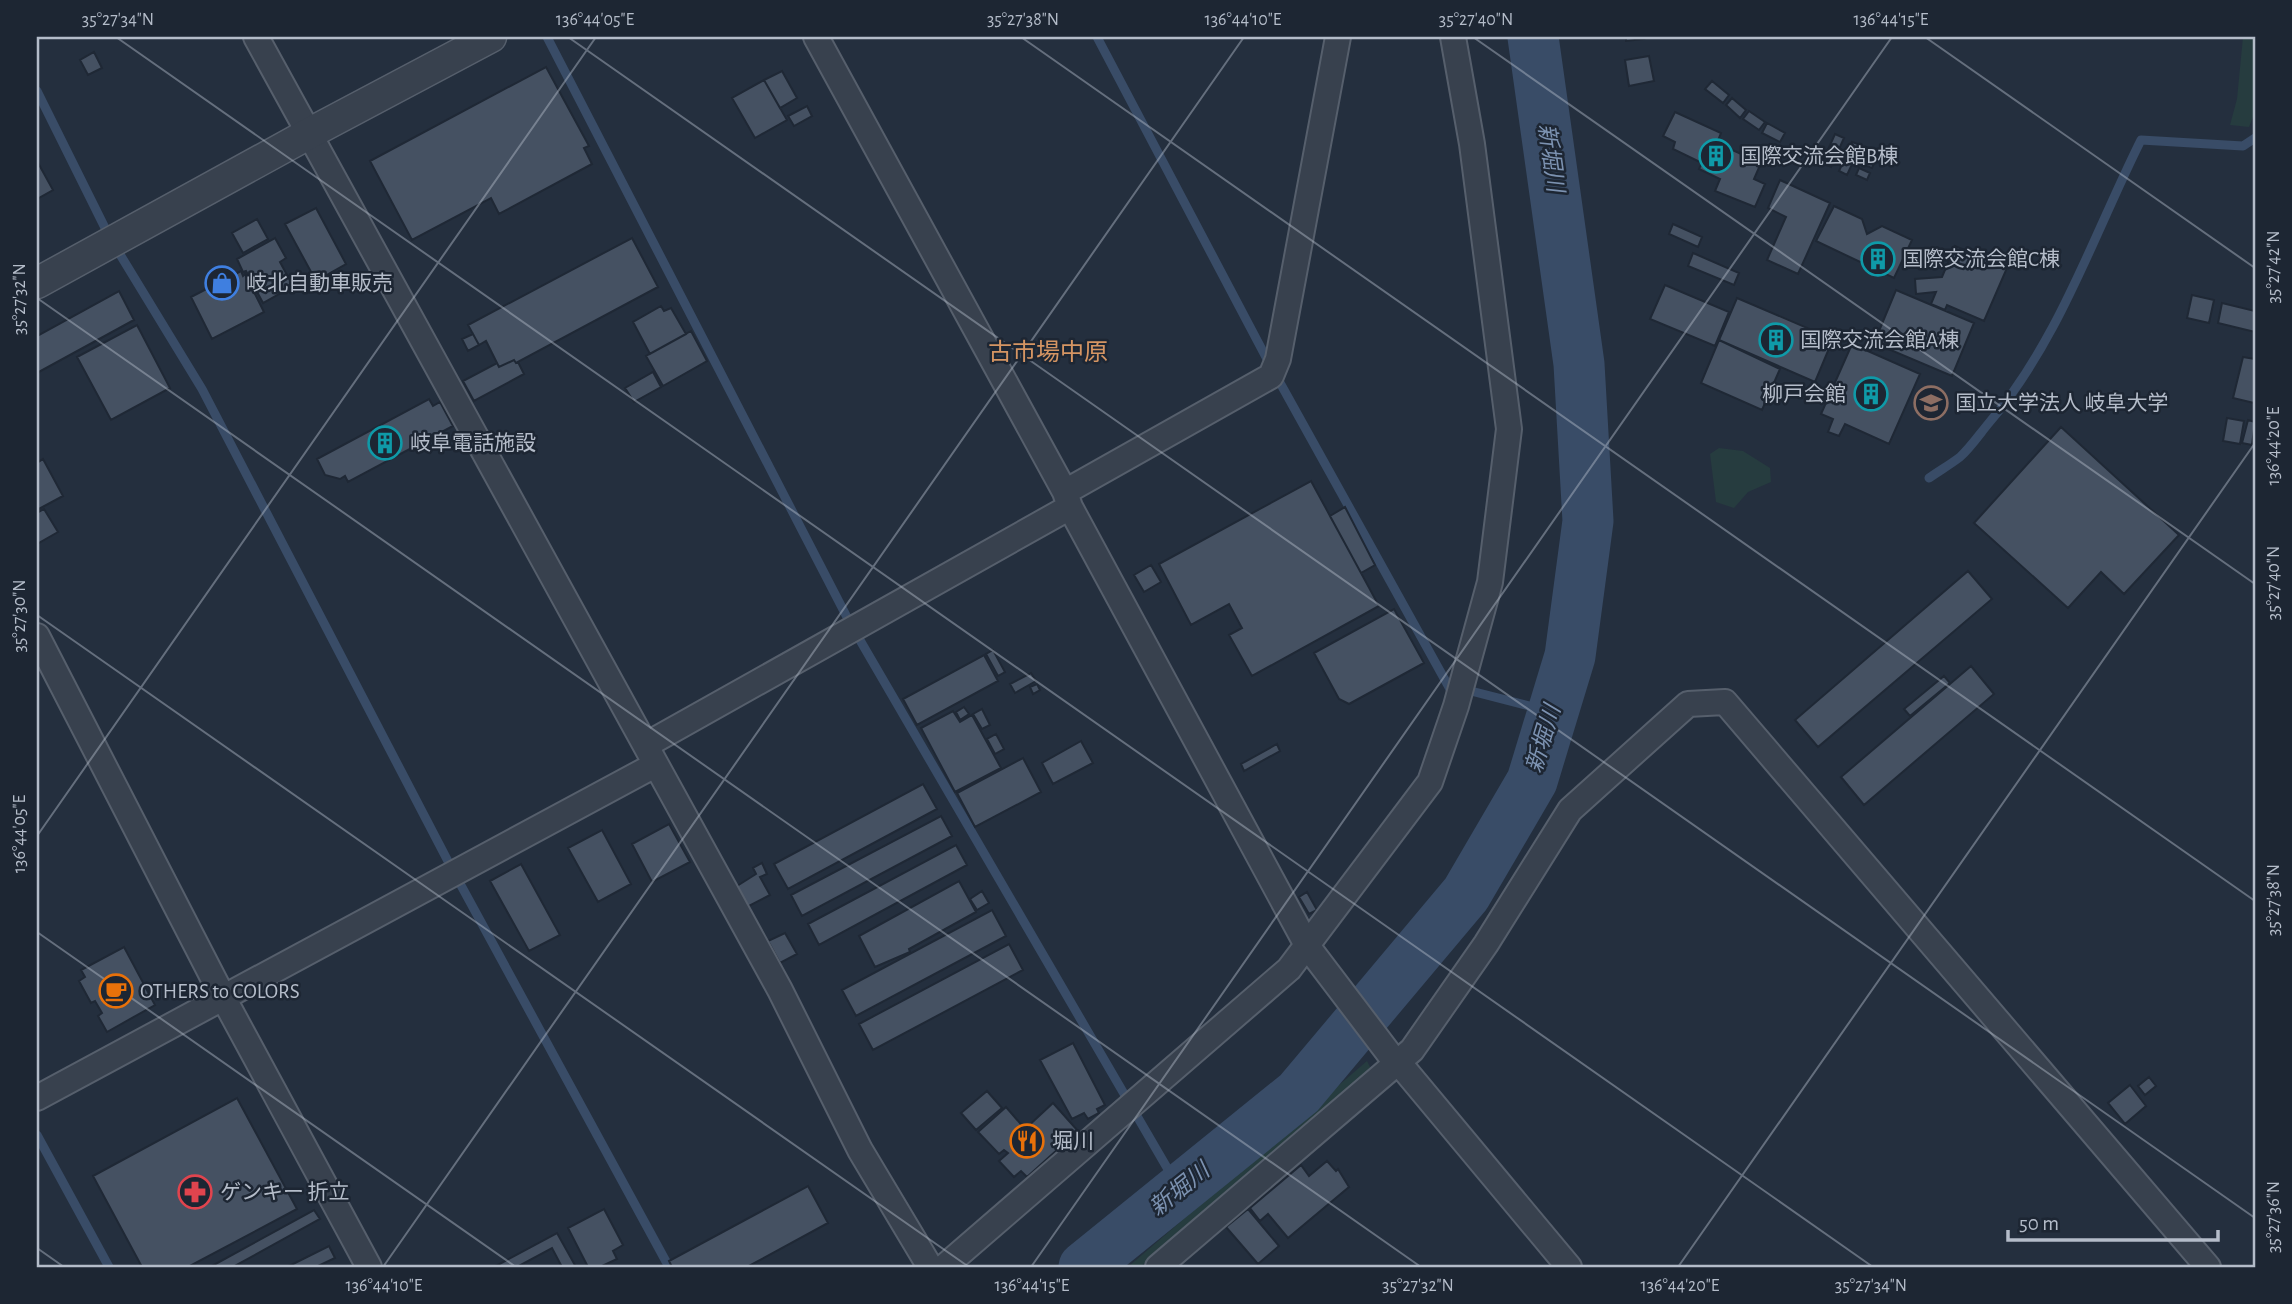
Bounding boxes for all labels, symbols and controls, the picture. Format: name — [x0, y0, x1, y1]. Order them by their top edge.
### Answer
text: 35°27'34"N — [82, 11, 154, 29]
text: 136°44'05"E — [556, 11, 635, 29]
text: 35°27'38"N — [987, 11, 1059, 29]
text: 136°44'10"E — [1204, 11, 1282, 29]
text: 35°27'40"N — [1439, 11, 1513, 29]
text: 136°44'15"E — [1853, 11, 1929, 29]
water label: 新堀川 — [1534, 122, 1569, 197]
building icon: 国際交流会館B棟 — [1697, 137, 1735, 175]
place label: 国際交流会館B棟 — [1740, 145, 1898, 167]
text: 35°27'42"N — [2265, 230, 2283, 304]
building icon: 国際交流会館C棟 — [1859, 240, 1897, 278]
place label: 国際交流会館C棟 — [1902, 248, 2060, 270]
text: 35°27'32"N — [11, 263, 29, 335]
shop icon: 岐北自動車販売 — [203, 264, 241, 302]
place label: 岐北自動車販売 — [246, 272, 393, 294]
building icon: 国際交流会館A棟 — [1757, 321, 1795, 359]
place label: 国際交流会館A棟 — [1800, 329, 1959, 351]
district label: 古市場中原 — [988, 339, 1108, 365]
building icon: 柳戸会館 — [1852, 375, 1890, 413]
place label: 柳戸会館 — [1762, 383, 1846, 405]
school or university icon: 国立大学法人 岐阜大学 — [1912, 384, 1950, 422]
place label: 国立大学法人 岐阜大学 — [1955, 392, 2168, 414]
text: 136°44'20"E — [2265, 406, 2283, 486]
building icon: 岐阜電話施設 — [366, 424, 404, 462]
place label: 岐阜電話施設 — [410, 432, 536, 454]
text: 35°27'40"N — [2265, 546, 2283, 620]
text: 35°27'30"N — [11, 579, 29, 653]
water label: 新堀川 — [1521, 699, 1566, 775]
text: 136°44'05"E — [11, 794, 29, 873]
text: 35°27'38"N — [2265, 864, 2283, 936]
cafe icon: OTHERS to COLORS — [97, 972, 135, 1010]
place label: OTHERS to COLORS — [140, 981, 300, 1002]
restaurant icon: 堀川 — [1008, 1122, 1046, 1160]
place label: 堀川 — [1052, 1130, 1094, 1152]
water label: 新堀川 — [1145, 1156, 1216, 1221]
pharmacy icon: ゲンキー 折立 — [176, 1173, 214, 1211]
place label: ゲンキー 折立 — [220, 1181, 349, 1203]
text: 35°27'36"N — [2265, 1181, 2283, 1253]
scale bar — [2008, 1199, 2218, 1243]
text: 50 m — [2019, 1213, 2059, 1234]
text: 136°44'10"E — [345, 1277, 423, 1295]
text: 136°44'15"E — [994, 1277, 1070, 1295]
text: 35°27'32"N — [1382, 1277, 1454, 1295]
text: 136°44'20"E — [1640, 1277, 1720, 1295]
text: 35°27'34"N — [1835, 1277, 1907, 1295]

